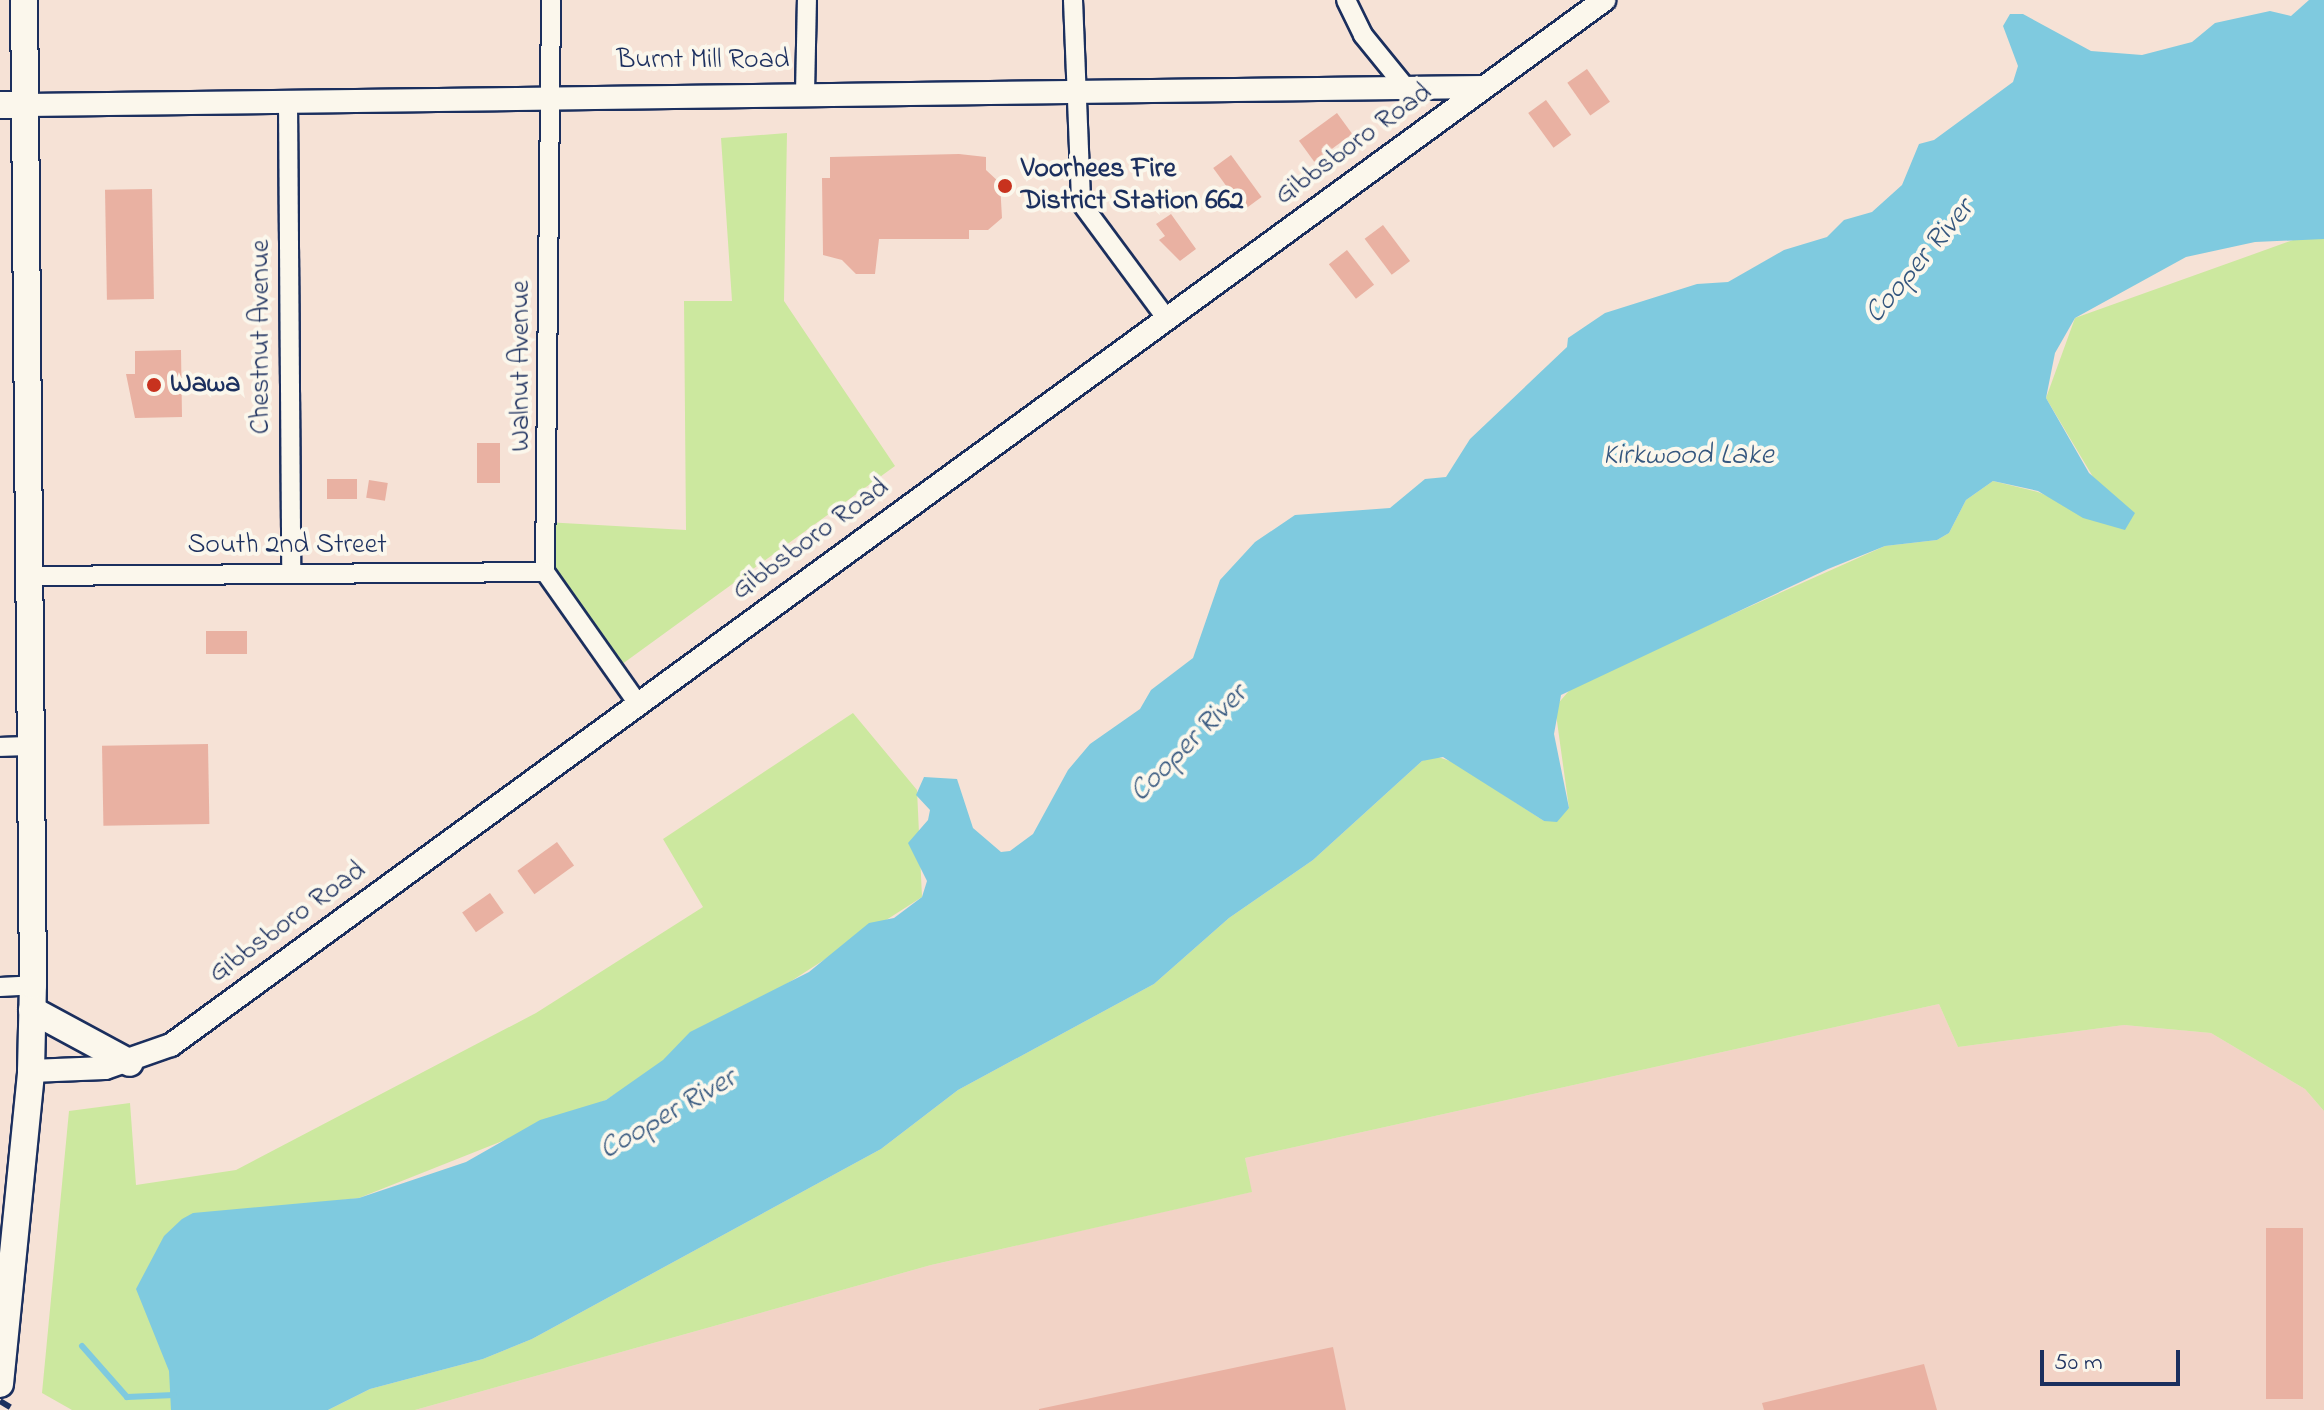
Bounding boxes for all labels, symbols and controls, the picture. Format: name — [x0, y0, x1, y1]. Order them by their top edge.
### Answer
street label: Burnt Mill Road — [616, 44, 790, 78]
street label: Gibbsboro Road — [1269, 77, 1439, 213]
place label: Voorhees Fire District Station 662 — [1021, 153, 1244, 219]
marker: Voorhees Fire District Station 662 — [996, 177, 1014, 195]
water label: Cooper River — [1858, 192, 1982, 332]
street label: Chestnut Avenue — [245, 240, 279, 434]
street label: Walnut Avenue — [505, 280, 539, 452]
place label: Wawa — [170, 368, 240, 402]
marker: Wawa — [145, 376, 163, 394]
water label: Kirkwood Lake — [1602, 438, 1774, 474]
street label: Gibbsboro Road — [726, 472, 896, 608]
street label: South 2nd Street — [187, 529, 387, 563]
water label: Cooper River — [1123, 678, 1255, 810]
street label: Gibbsboro Road — [203, 855, 373, 991]
water label: Cooper River — [593, 1062, 743, 1168]
scale bar — [2044, 1334, 2184, 1384]
text: 50 m — [2054, 1346, 2103, 1381]

